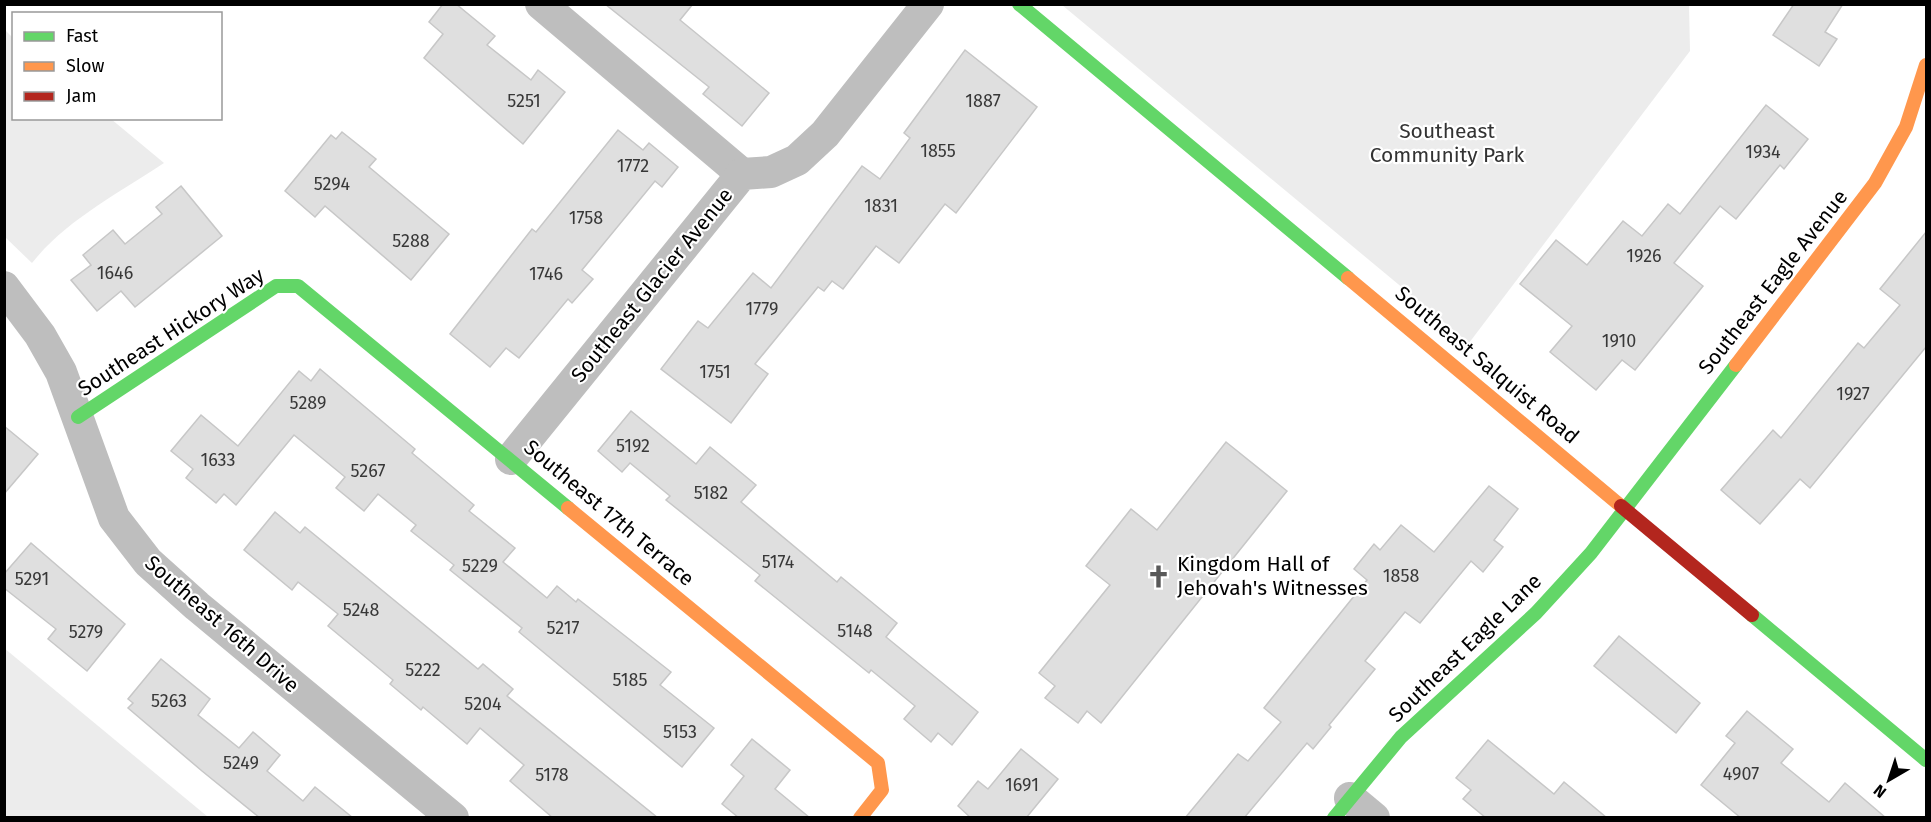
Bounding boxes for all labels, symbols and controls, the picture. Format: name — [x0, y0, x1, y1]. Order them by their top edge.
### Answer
legend — [12, 12, 222, 120]
text: Fast — [66, 25, 99, 47]
text: Slow — [66, 55, 105, 77]
text: Jam — [66, 85, 97, 107]
house number: 5251 — [507, 90, 541, 112]
house number: 1887 — [965, 90, 1001, 112]
park label: Southeast Community Park — [1370, 118, 1525, 168]
house number: 1855 — [920, 140, 956, 162]
house number: 1934 — [1745, 141, 1781, 163]
house number: 1772 — [617, 155, 649, 177]
house number: 5294 — [314, 173, 351, 195]
street label: Southeast Glacier Avenue — [566, 183, 738, 387]
street label: Southeast Eagle Avenue — [1693, 185, 1853, 379]
house number: 1831 — [864, 195, 898, 217]
house number: 1758 — [569, 207, 603, 229]
house number: 5288 — [392, 230, 430, 252]
house number: 1926 — [1626, 245, 1662, 267]
street label: Southeast Hickory Way — [73, 262, 269, 402]
house number: 1646 — [97, 262, 133, 284]
house number: 1746 — [529, 263, 563, 285]
street label: Southeast Salquist Road — [1390, 280, 1584, 450]
house number: 1779 — [746, 298, 778, 320]
house number: 1910 — [1602, 330, 1636, 352]
house number: 1751 — [699, 361, 731, 383]
house number: 1927 — [1836, 383, 1870, 405]
house number: 5289 — [290, 392, 326, 414]
street label: Southeast 17th Terrace — [519, 434, 699, 592]
house number: 5192 — [616, 435, 650, 457]
house number: 1633 — [200, 449, 236, 471]
house number: 5267 — [351, 460, 385, 482]
house number: 5182 — [694, 482, 728, 504]
street label: Southeast 16th Drive — [139, 550, 305, 698]
house number: 5174 — [762, 551, 795, 573]
place label: Kingdom Hall of Jehovah's Witnesses — [1177, 551, 1368, 601]
house number: 5229 — [462, 555, 498, 577]
church icon: Kingdom Hall of Jehovah's Witnesses — [1146, 563, 1172, 589]
house number: 1858 — [1383, 565, 1419, 587]
house number: 5291 — [15, 568, 49, 590]
street label: Southeast Eagle Lane — [1383, 568, 1547, 728]
house number: 5248 — [343, 599, 379, 621]
house number: 5217 — [546, 617, 580, 639]
house number: 5148 — [837, 620, 873, 642]
house number: 5279 — [69, 621, 103, 643]
house number: 5222 — [405, 659, 441, 681]
house number: 5185 — [613, 669, 647, 691]
house number: 5263 — [151, 690, 187, 712]
house number: 5204 — [464, 693, 502, 715]
house number: 5153 — [663, 721, 697, 743]
north arrow — [1859, 750, 1919, 810]
house number: 5249 — [223, 752, 259, 774]
house number: 4907 — [1723, 763, 1759, 785]
house number: 5178 — [535, 764, 569, 786]
house number: 1691 — [1005, 774, 1039, 796]
text: N — [1870, 781, 1890, 802]

